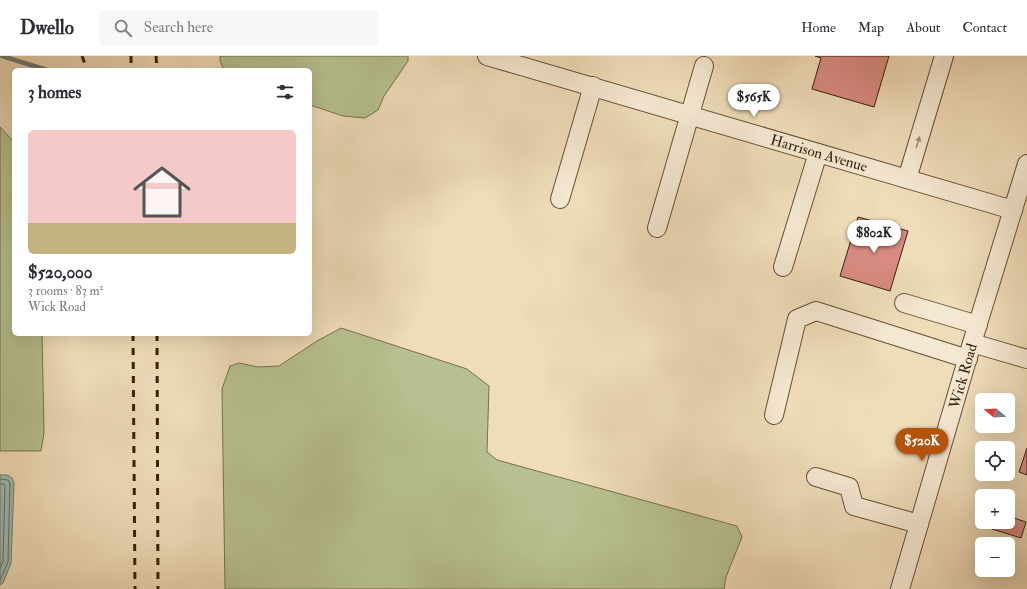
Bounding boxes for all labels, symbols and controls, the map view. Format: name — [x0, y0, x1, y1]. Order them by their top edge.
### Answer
search box — [98, 10, 378, 46]
text: Dwello — [20, 16, 74, 40]
icon: search — [112, 17, 134, 39]
text: Search here — [144, 18, 213, 37]
text: Home — [801, 19, 836, 36]
text: Map — [858, 19, 884, 36]
text: About — [906, 19, 940, 36]
text: Contact — [962, 19, 1007, 36]
icon: filters — [274, 81, 296, 103]
text: 3 homes — [28, 82, 81, 103]
pin: $565K — [726, 84, 782, 118]
text: $565K — [737, 89, 771, 105]
street label: Harrison Avenue — [768, 131, 870, 176]
one-way arrow — [915, 135, 921, 147]
icon: home — [126, 156, 198, 228]
pin: $802K — [846, 220, 902, 254]
text: $802K — [856, 225, 892, 241]
text: $520,000 — [28, 262, 93, 283]
text: 3 rooms · 83 m² — [28, 283, 103, 299]
text: Wick Road — [28, 299, 86, 315]
street label: Wick Road — [945, 341, 982, 412]
north arrow — [975, 393, 1015, 433]
map controls — [975, 393, 1015, 577]
pin: $520K — [894, 428, 950, 462]
text: $520K — [904, 433, 940, 449]
button: locate — [975, 441, 1015, 481]
button: + — [975, 489, 1015, 529]
button: − — [975, 537, 1015, 577]

